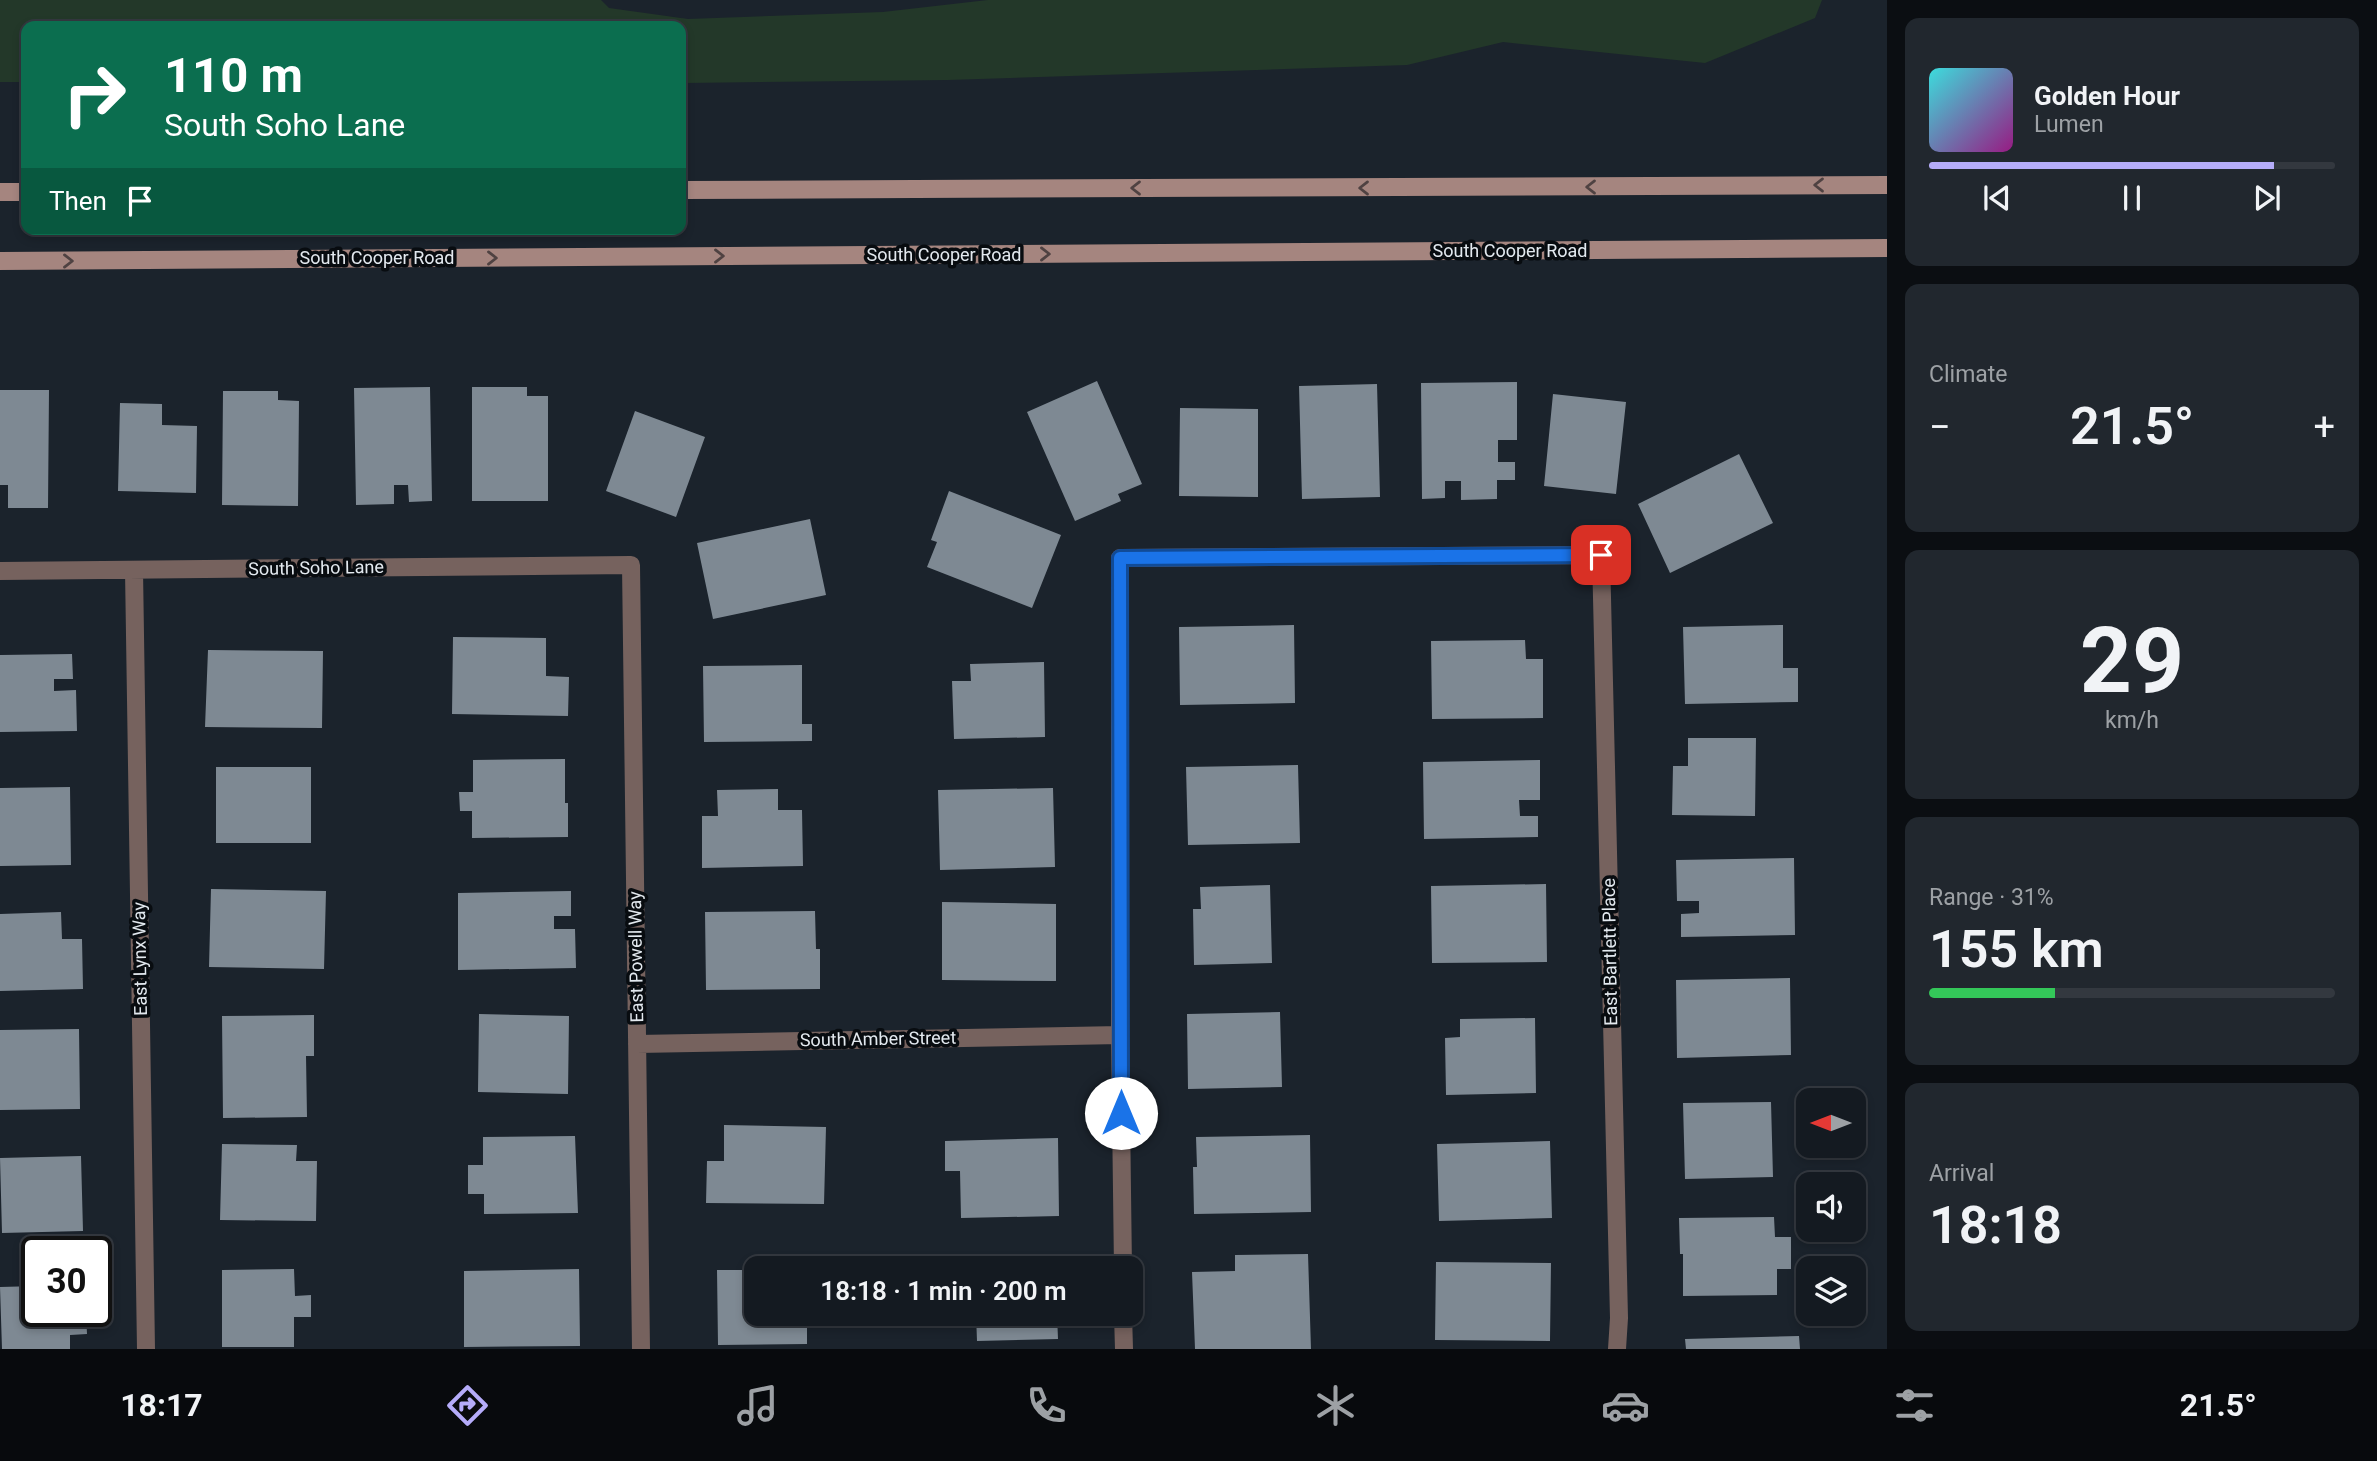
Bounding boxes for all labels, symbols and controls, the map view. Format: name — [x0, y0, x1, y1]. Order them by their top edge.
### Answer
text: 110 m — [164, 47, 303, 104]
icon: right — [49, 49, 140, 140]
text: Golden Hour — [2034, 81, 2180, 111]
text: South Soho Lane — [164, 106, 405, 144]
text: Lumen — [2034, 111, 2104, 138]
one-way arrow — [1813, 178, 1824, 193]
one-way arrow — [1586, 179, 1596, 195]
icon: previous — [1978, 179, 2016, 217]
icon: pause — [2113, 179, 2151, 217]
icon: next — [2248, 179, 2286, 217]
one-way arrow — [1131, 180, 1141, 196]
one-way arrow — [1358, 180, 1369, 195]
icon: arrive — [121, 182, 159, 220]
text: Then — [49, 186, 107, 216]
street label: South Cooper Road — [1433, 240, 1587, 261]
street label: South Cooper Road — [867, 244, 1021, 265]
one-way arrow — [1040, 246, 1050, 262]
street label: South Cooper Road — [300, 247, 454, 268]
one-way arrow — [714, 248, 725, 264]
one-way arrow — [487, 250, 497, 266]
one-way arrow — [63, 253, 74, 268]
text: Climate — [1929, 361, 2008, 388]
text: 21.5° — [2070, 396, 2194, 457]
text: − — [1929, 405, 1951, 449]
text: + — [2313, 405, 2335, 449]
pin — [1571, 525, 1631, 585]
icon: arrive — [1582, 536, 1620, 574]
street label: South Soho Lane — [248, 556, 384, 579]
text: 29 — [2080, 608, 2184, 714]
text: km/h — [2105, 707, 2159, 734]
street label: East Bartlett Place — [1598, 878, 1621, 1026]
text: Range · 31% — [1929, 884, 2054, 911]
street label: East Powell Way — [624, 891, 647, 1023]
street label: East Lynx Way — [128, 901, 151, 1016]
text: 155 km — [1929, 919, 2104, 980]
street label: South Amber Street — [800, 1027, 956, 1050]
position arrow — [1084, 1076, 1158, 1150]
north arrow — [1796, 1088, 1866, 1158]
map controls — [1796, 1088, 1866, 1326]
text: Arrival — [1929, 1160, 1994, 1187]
button: sound — [1796, 1172, 1866, 1242]
text: 18:18 — [1929, 1195, 2062, 1256]
speed limit sign: 30 — [21, 1236, 112, 1327]
button: layers — [1796, 1256, 1866, 1326]
text: 18:18 · 1 min · 200 m — [820, 1276, 1067, 1306]
icon: directions — [443, 1381, 492, 1430]
icon: music — [733, 1381, 782, 1430]
icon: phone — [1022, 1381, 1071, 1430]
icon: climate — [1311, 1381, 1360, 1430]
icon: car — [1601, 1381, 1650, 1430]
icon: filters — [1890, 1381, 1939, 1430]
text: 18:17 — [120, 1386, 203, 1424]
text: 21.5° — [2180, 1386, 2257, 1424]

